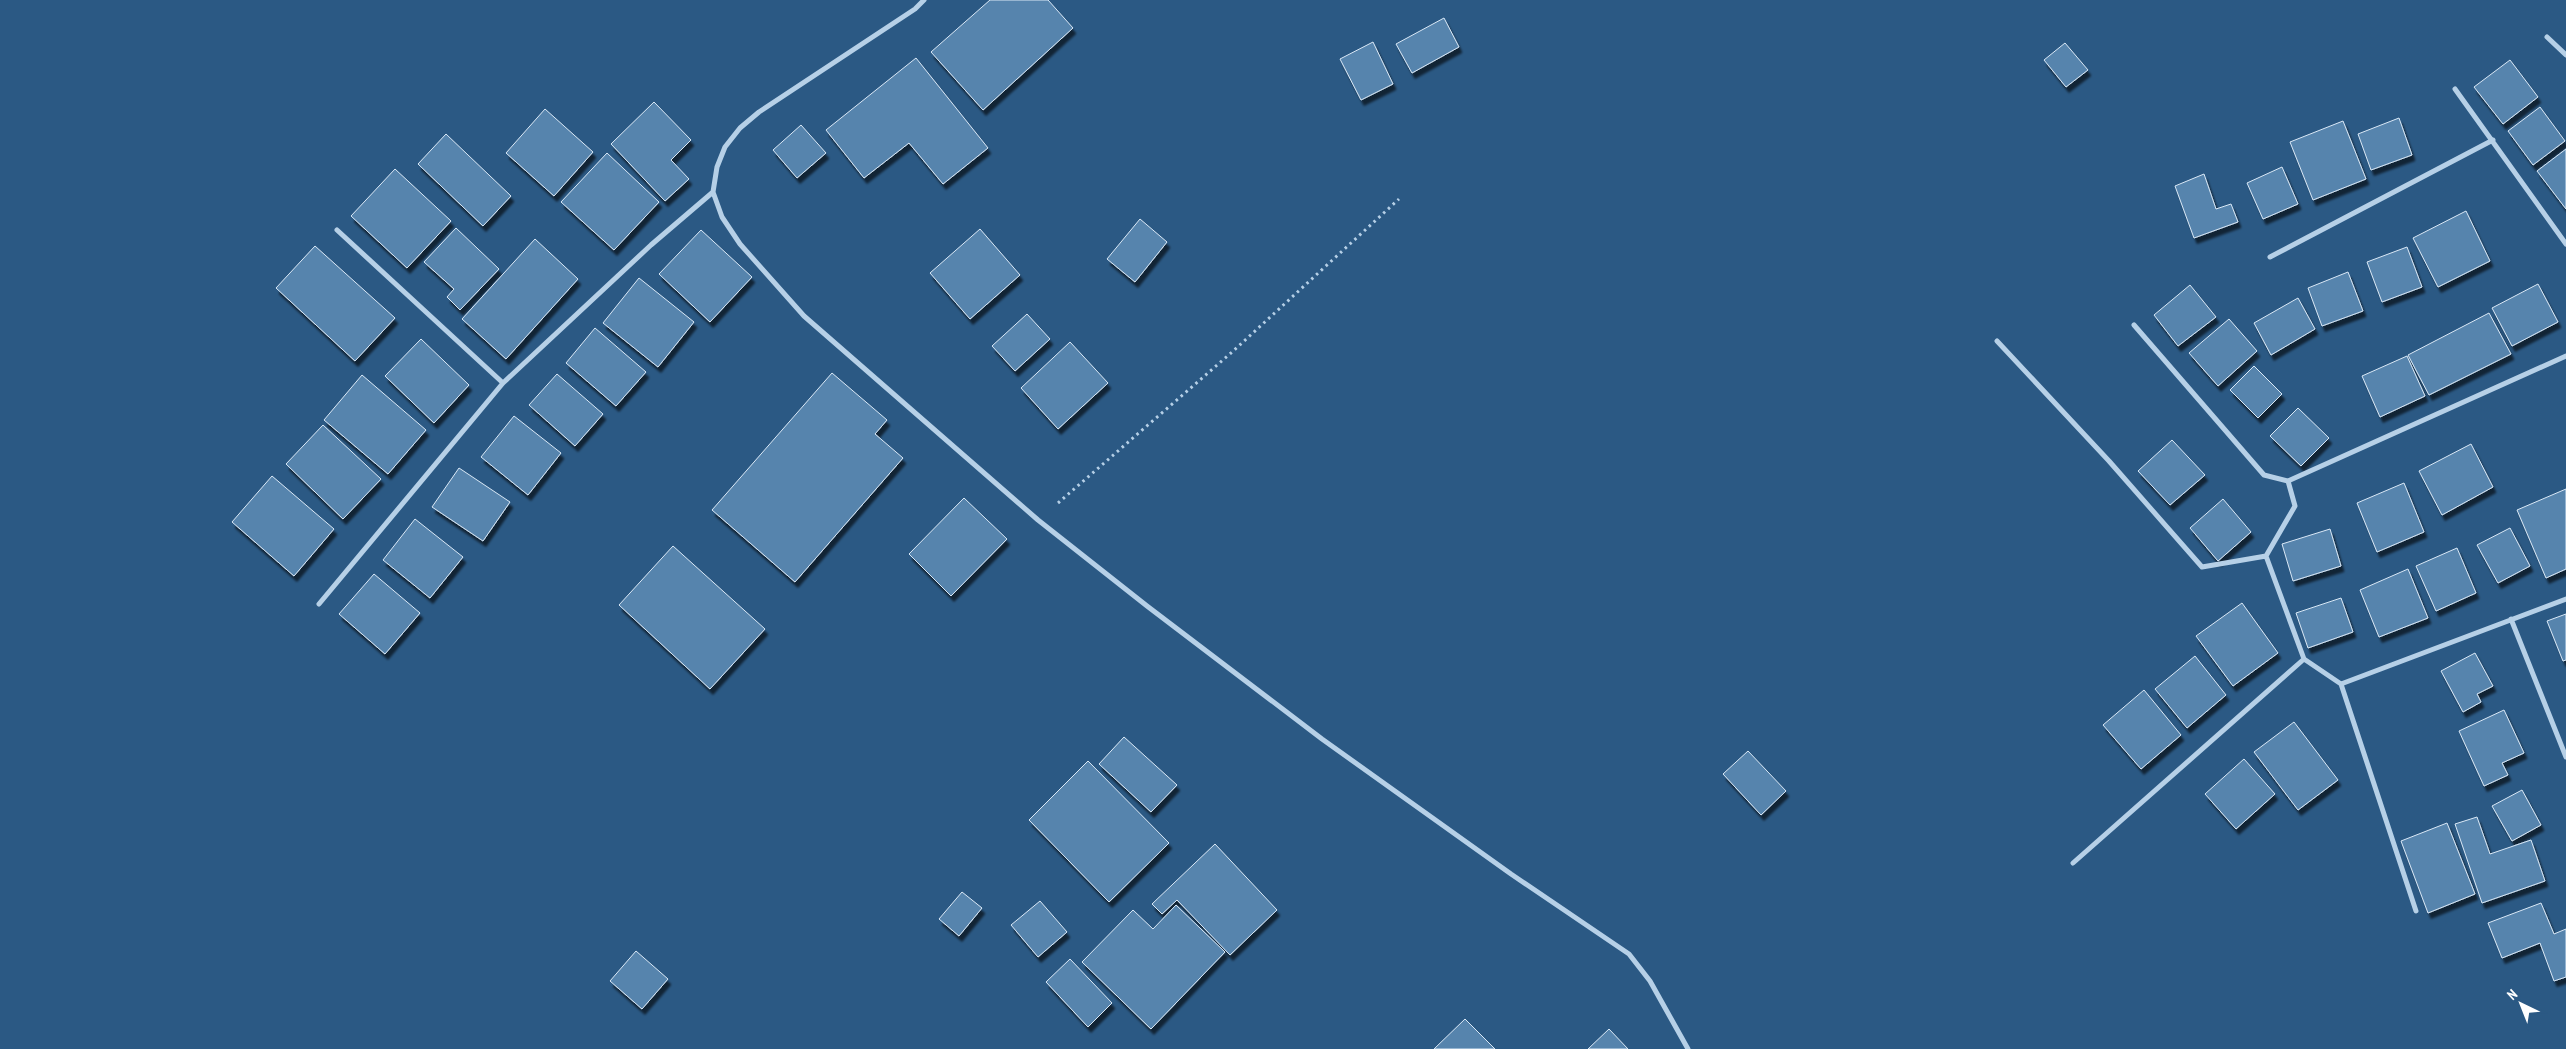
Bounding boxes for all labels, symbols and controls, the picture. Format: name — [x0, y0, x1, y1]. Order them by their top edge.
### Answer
north arrow — [2496, 979, 2546, 1029]
text: N — [2503, 985, 2521, 1004]

